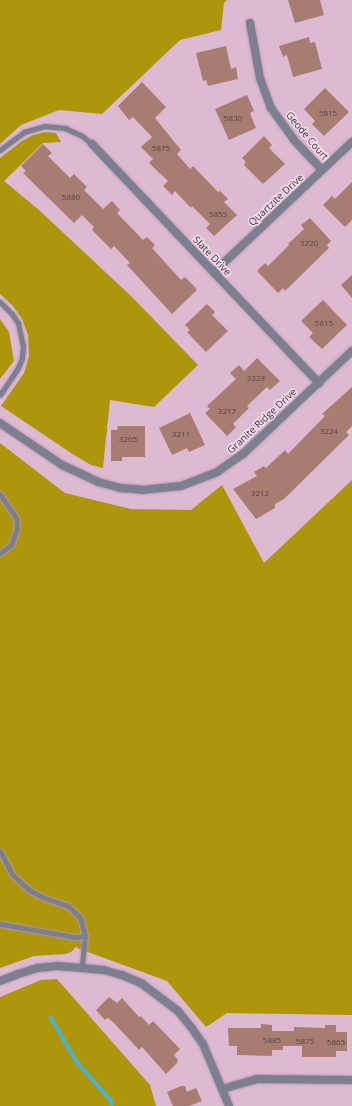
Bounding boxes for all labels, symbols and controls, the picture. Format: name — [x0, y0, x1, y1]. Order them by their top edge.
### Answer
house number: 5815 — [319, 108, 337, 118]
street label: Geode Court — [283, 109, 331, 163]
house number: 5830 — [224, 113, 242, 123]
house number: 5875 — [152, 143, 170, 153]
street label: Quartzite Drive — [246, 172, 306, 228]
house number: 5880 — [62, 192, 80, 202]
house number: 5855 — [209, 209, 227, 219]
street label: Slate Drive — [190, 234, 234, 278]
house number: 3220 — [300, 238, 318, 248]
house number: 5815 — [315, 318, 333, 328]
house number: 3223 — [247, 373, 265, 383]
street label: Granite Ridge Drive — [225, 386, 299, 456]
house number: 3217 — [218, 406, 236, 416]
house number: 3224 — [320, 426, 338, 436]
house number: 3211 — [172, 429, 190, 439]
house number: 3205 — [119, 434, 137, 444]
house number: 3212 — [251, 488, 269, 498]
house number: 5885 — [263, 1035, 281, 1045]
house number: 5875 — [296, 1036, 314, 1046]
house number: 5865 — [327, 1037, 345, 1047]

